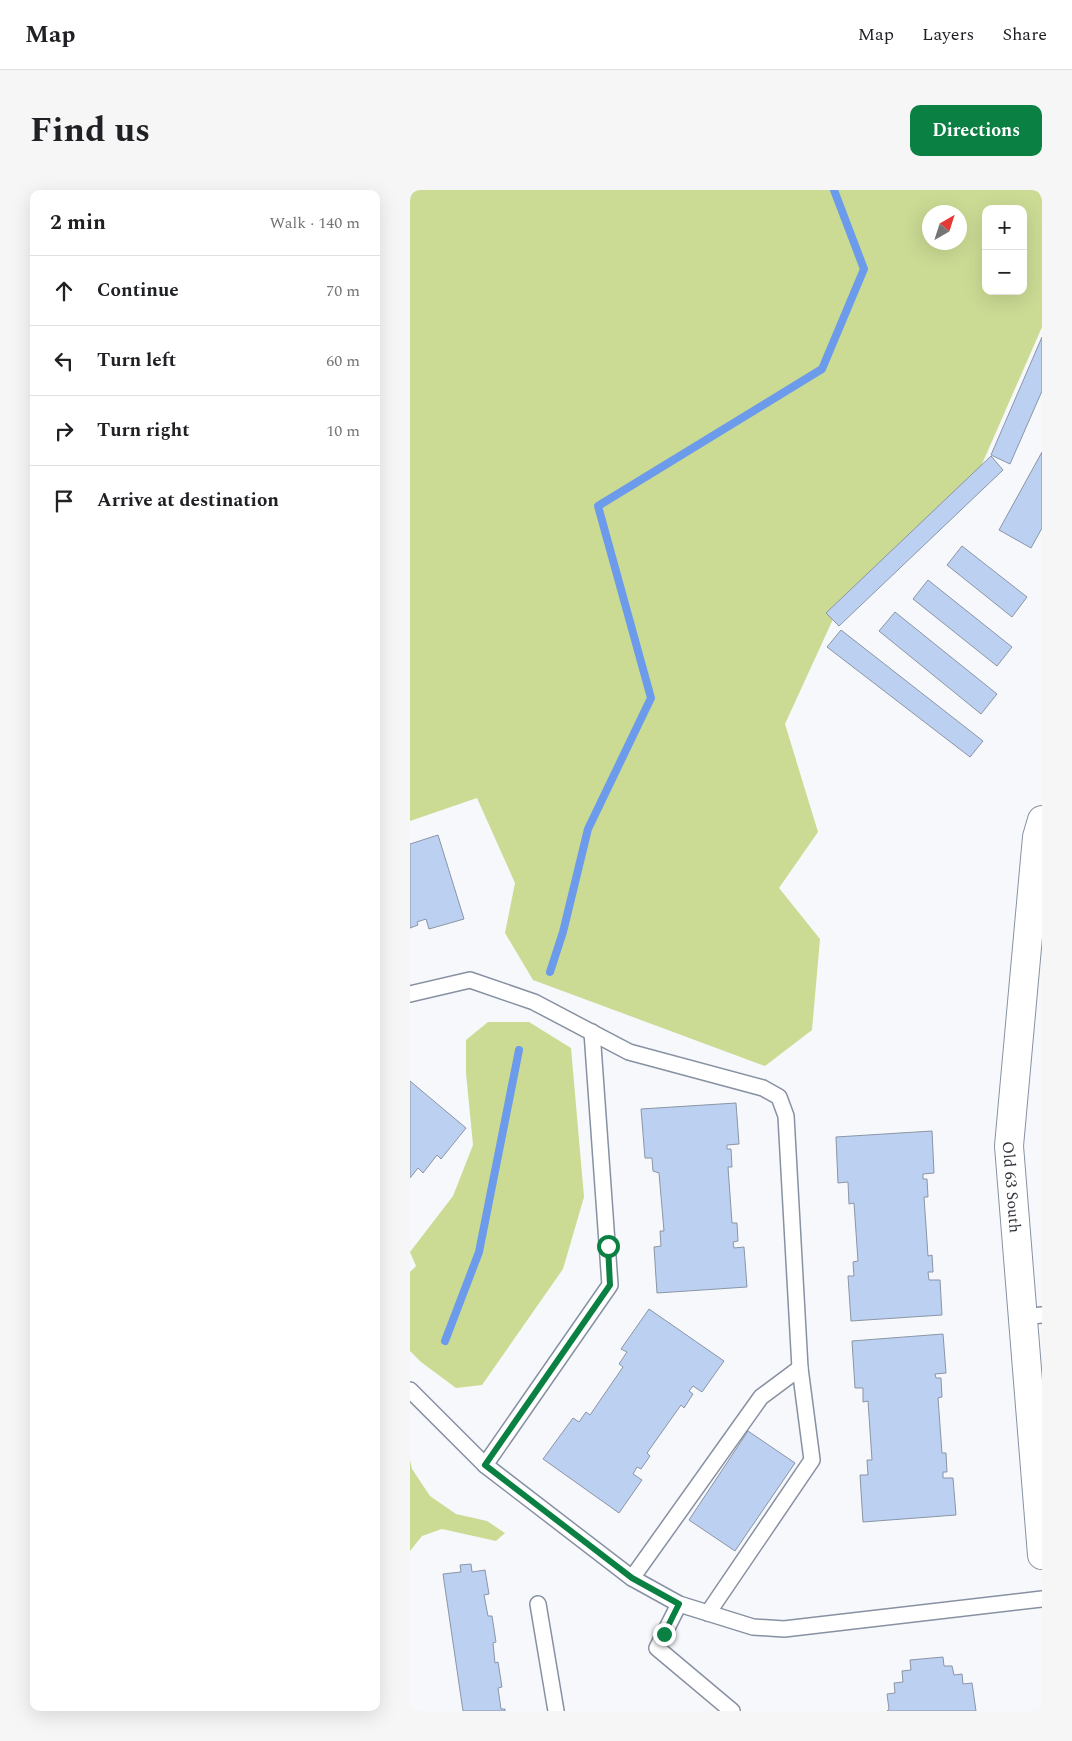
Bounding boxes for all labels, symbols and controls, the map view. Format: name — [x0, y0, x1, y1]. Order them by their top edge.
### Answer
text: Map — [25, 17, 75, 53]
text: Map — [858, 21, 894, 48]
text: Layers — [922, 21, 974, 48]
text: Share — [1002, 21, 1047, 48]
text: Find us — [30, 104, 150, 157]
button: Directions — [910, 105, 1042, 156]
north arrow — [922, 205, 967, 250]
map controls — [982, 205, 1027, 295]
button: + — [982, 205, 1027, 250]
text: 2 min — [50, 207, 106, 239]
text: Walk · 140 m — [269, 211, 360, 235]
button: − — [982, 250, 1027, 295]
text: Continue — [97, 276, 179, 305]
icon: ahead — [50, 277, 78, 305]
text: 70 m — [326, 279, 360, 303]
text: Turn left — [97, 346, 176, 375]
icon: left — [50, 347, 78, 375]
text: 60 m — [326, 349, 360, 373]
text: Turn right — [97, 416, 190, 445]
icon: right — [50, 417, 78, 445]
text: 10 m — [326, 419, 360, 443]
text: Arrive at destination — [97, 486, 279, 515]
icon: arrive — [50, 487, 78, 515]
street label: Old 63 South — [996, 1140, 1027, 1234]
route start — [597, 1235, 620, 1258]
route end — [653, 1623, 676, 1646]

